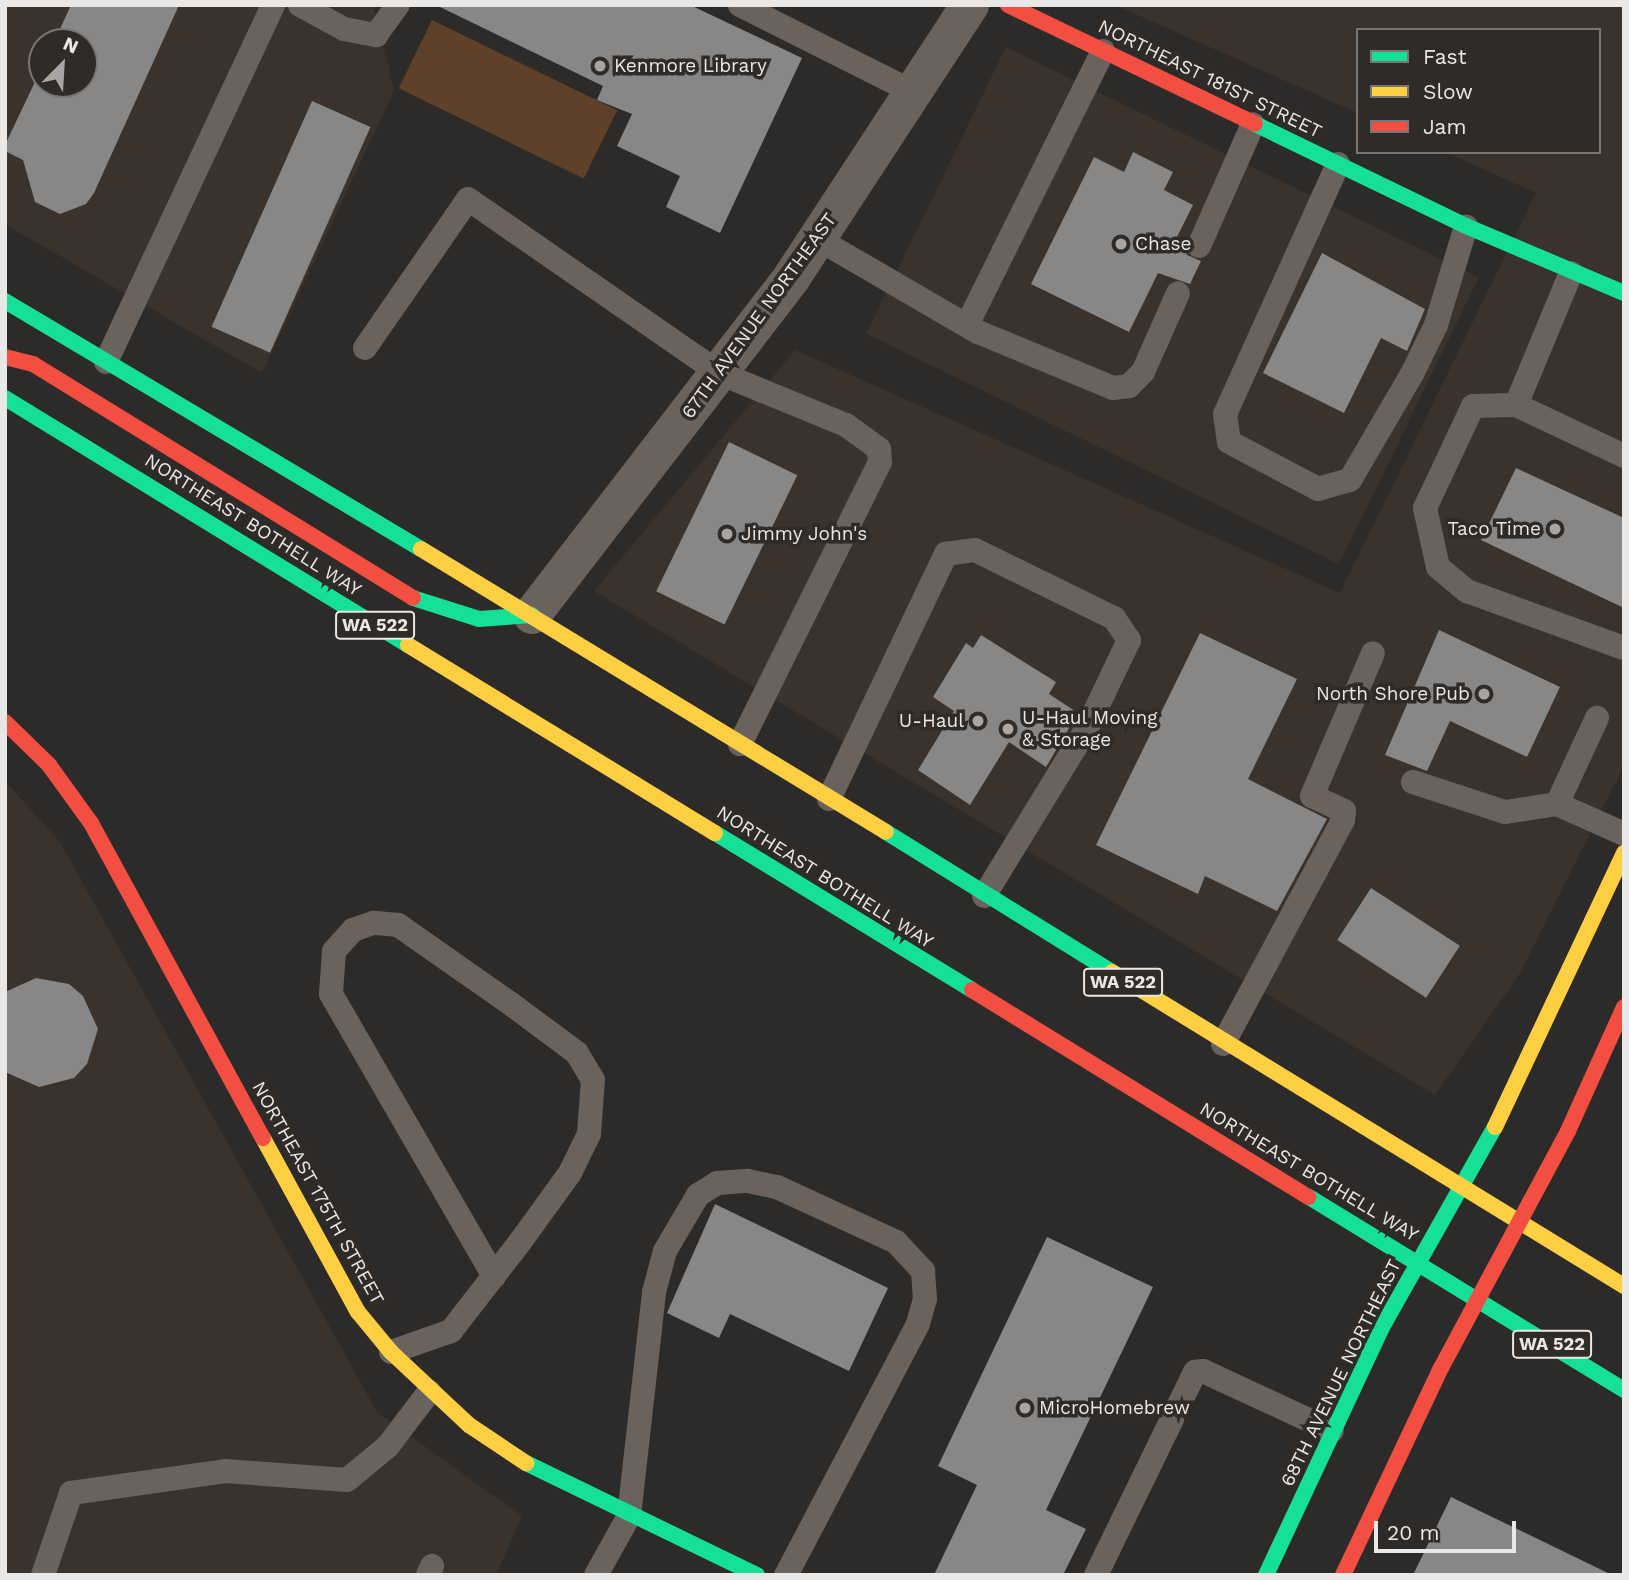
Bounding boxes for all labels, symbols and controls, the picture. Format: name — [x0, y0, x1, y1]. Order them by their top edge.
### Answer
street label: NORTHEAST 181ST STREET — [1094, 15, 1326, 143]
north arrow — [28, 28, 98, 98]
legend — [1356, 28, 1601, 154]
text: N — [60, 32, 82, 59]
text: Fast — [1423, 44, 1467, 69]
place label: Kenmore Library — [614, 55, 767, 77]
marker: Kenmore Library — [592, 58, 608, 74]
text: Slow — [1423, 79, 1473, 104]
text: Jam — [1423, 114, 1466, 139]
street label: 67TH AVENUE NORTHEAST — [677, 209, 841, 423]
place label: Chase — [1135, 233, 1192, 255]
marker: Chase — [1113, 236, 1129, 252]
street label: NORTHEAST BOTHELL WAY — [140, 448, 366, 602]
place label: Taco Time — [1447, 518, 1541, 540]
marker: Taco Time — [1547, 521, 1563, 537]
place label: Jimmy John's — [741, 523, 868, 545]
marker: Jimmy John's — [719, 526, 735, 542]
road number: WA 522 — [335, 610, 415, 640]
place label: North Shore Pub — [1316, 683, 1470, 705]
marker: North Shore Pub — [1476, 686, 1492, 702]
place label: U-Haul Moving & Storage — [1022, 707, 1158, 751]
place label: U-Haul — [899, 710, 964, 732]
marker: U-Haul — [970, 713, 986, 729]
marker: U-Haul Moving & Storage — [1000, 721, 1016, 737]
street label: NORTHEAST BOTHELL WAY — [712, 800, 938, 954]
road number: WA 522 — [1083, 967, 1163, 996]
street label: NORTHEAST 175TH STREET — [247, 1077, 389, 1309]
street label: NORTHEAST BOTHELL WAY — [1195, 1097, 1423, 1247]
street label: 68TH AVENUE NORTHEAST — [1276, 1255, 1406, 1491]
road number: WA 522 — [1512, 1330, 1592, 1358]
place label: MicroHomebrew — [1039, 1397, 1190, 1419]
marker: MicroHomebrew — [1017, 1400, 1033, 1416]
scale bar — [1377, 1506, 1519, 1550]
text: 20 m — [1387, 1520, 1439, 1545]

